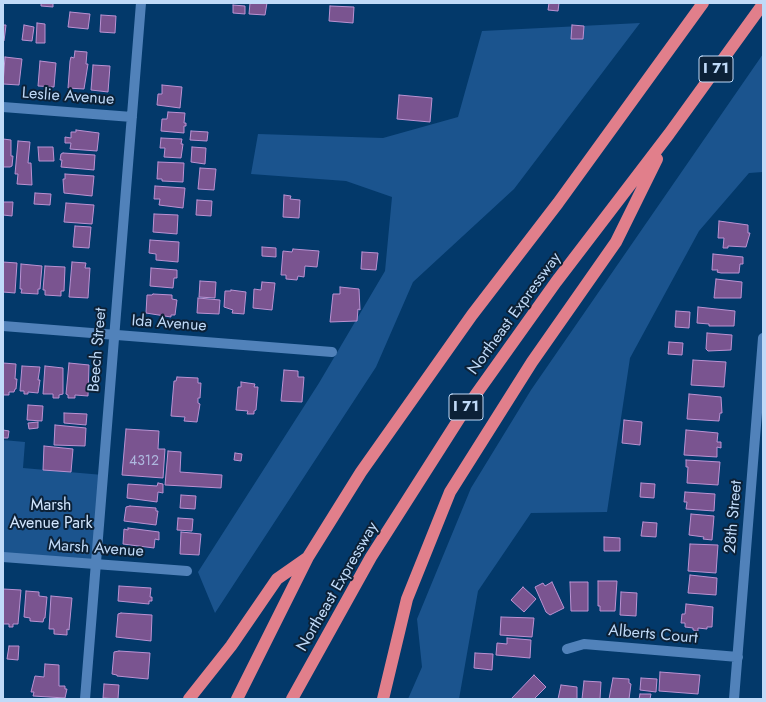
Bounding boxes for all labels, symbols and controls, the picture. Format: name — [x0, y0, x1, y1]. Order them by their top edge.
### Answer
road number: I 71 — [699, 56, 733, 82]
street label: Leslie Avenue — [21, 84, 115, 110]
street label: Northeast Expressway — [464, 249, 566, 379]
street label: Beech Street — [85, 307, 111, 393]
street label: Ida Avenue — [131, 312, 207, 336]
road number: I 71 — [449, 394, 483, 420]
house number: 4312 — [129, 454, 159, 470]
street label: 28th Street — [721, 480, 747, 554]
park label: Marsh Avenue Park — [9, 496, 93, 534]
street label: Northeast Expressway — [293, 519, 383, 655]
street label: Marsh Avenue — [48, 536, 144, 562]
street label: Alberts Court — [608, 622, 698, 648]

